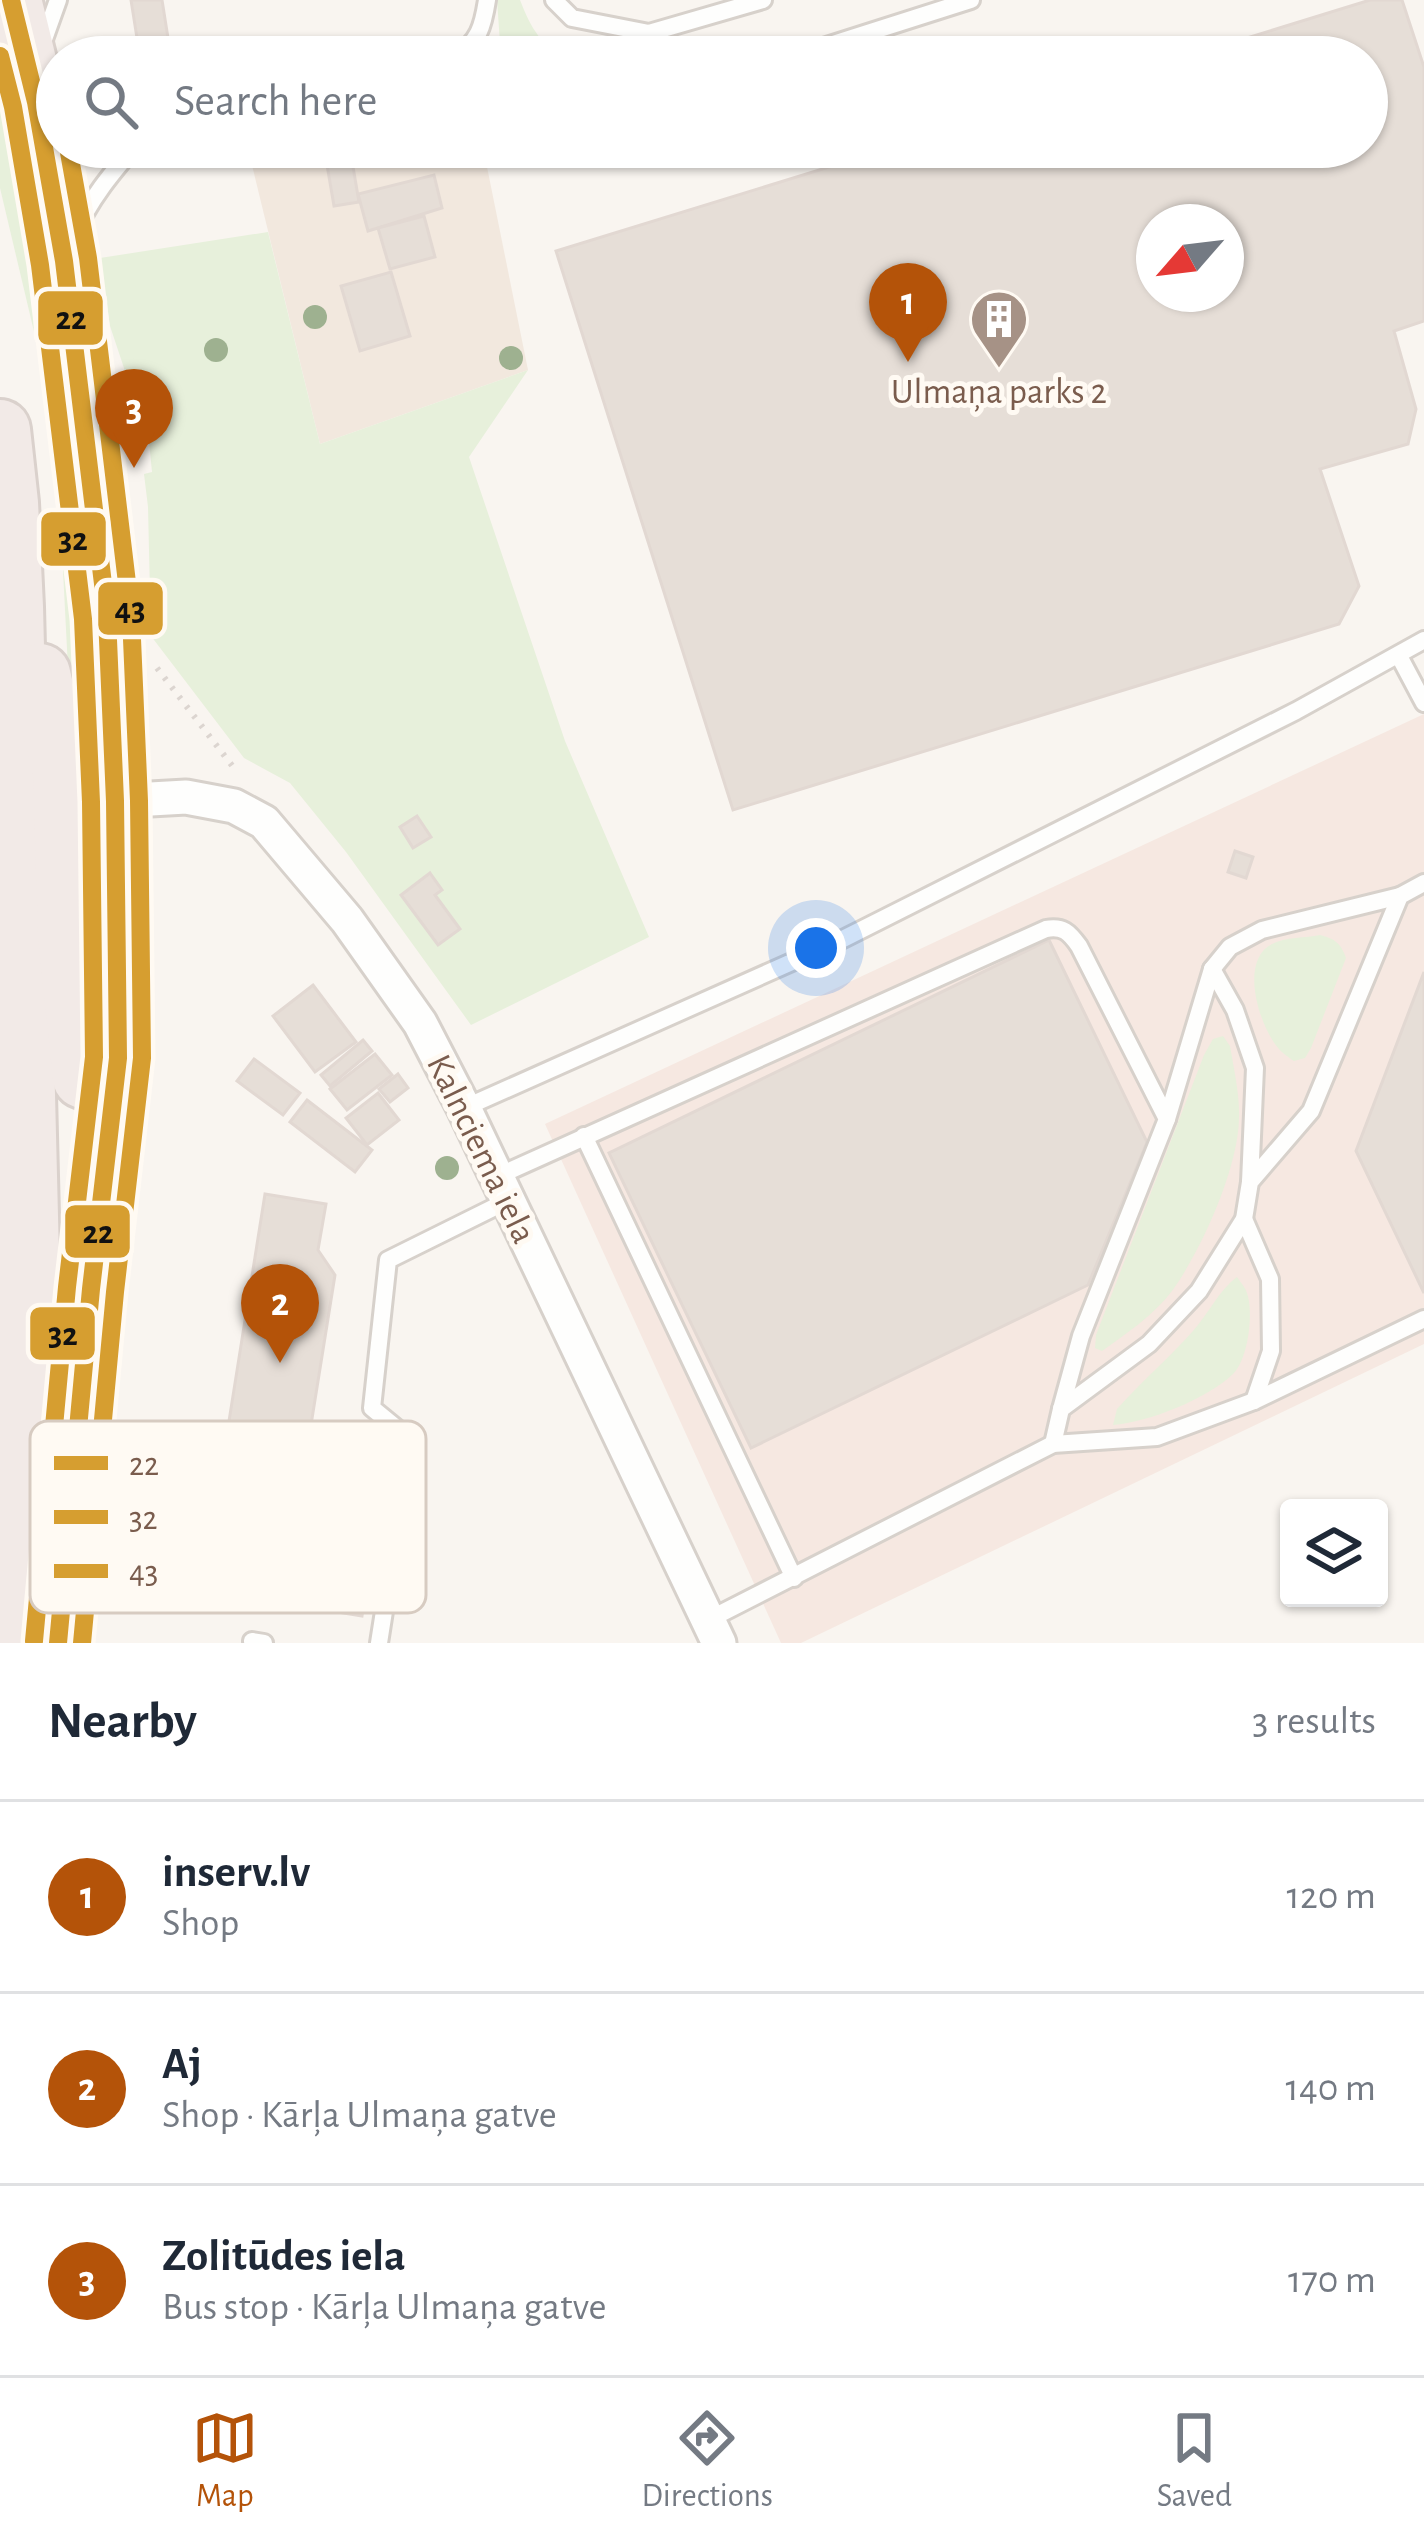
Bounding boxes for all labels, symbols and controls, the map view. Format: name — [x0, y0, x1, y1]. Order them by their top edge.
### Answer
search box — [36, 36, 1388, 168]
icon: search — [78, 69, 144, 135]
text: Search here — [174, 79, 377, 124]
north arrow — [1136, 204, 1244, 312]
pin: 1 — [869, 263, 947, 362]
building icon: Ulmaņa parks 2 — [968, 288, 1030, 370]
line badge: 22 — [36, 289, 105, 347]
text: 22 — [55, 303, 87, 336]
pin: 3 — [95, 369, 173, 468]
place label: Ulmaņa parks 2 — [891, 374, 1107, 412]
line badge: 32 — [39, 510, 108, 568]
text: 32 — [58, 524, 88, 557]
line badge: 43 — [96, 580, 165, 637]
text: 43 — [115, 594, 145, 627]
your location — [786, 918, 846, 978]
street label: Kalnciema iela — [420, 1049, 542, 1249]
line badge: 22 — [63, 1203, 132, 1260]
text: 22 — [82, 1217, 114, 1250]
pin: 2 — [241, 1264, 319, 1363]
line badge: 32 — [28, 1305, 97, 1362]
text: 32 — [48, 1319, 78, 1352]
legend — [30, 1421, 426, 1613]
text: 22 — [129, 1449, 159, 1482]
map controls — [1280, 1499, 1388, 1607]
button: layers — [1280, 1499, 1388, 1607]
text: 32 — [129, 1503, 158, 1536]
text: 43 — [129, 1557, 158, 1590]
text: Nearby — [48, 1696, 197, 1747]
text: 3 results — [1252, 1702, 1376, 1741]
text: inserv.lv — [162, 1850, 310, 1895]
text: 1 — [80, 1877, 94, 1916]
text: 120 m — [1287, 1877, 1376, 1916]
text: Shop — [162, 1904, 239, 1943]
text: Aj — [162, 2042, 202, 2087]
text: 2 — [78, 2069, 96, 2108]
text: 140 m — [1286, 2069, 1376, 2108]
text: Shop · Kārļa Ulmaņa gatve — [162, 2096, 557, 2135]
text: Zolitūdes iela — [162, 2234, 406, 2279]
text: 3 — [79, 2261, 95, 2300]
text: 170 m — [1288, 2261, 1376, 2300]
text: Bus stop · Kārļa Ulmaņa gatve — [162, 2288, 606, 2327]
tab: Map — [192, 2405, 258, 2517]
tab: Directions — [641, 2405, 773, 2517]
tab: Saved — [1157, 2405, 1232, 2517]

